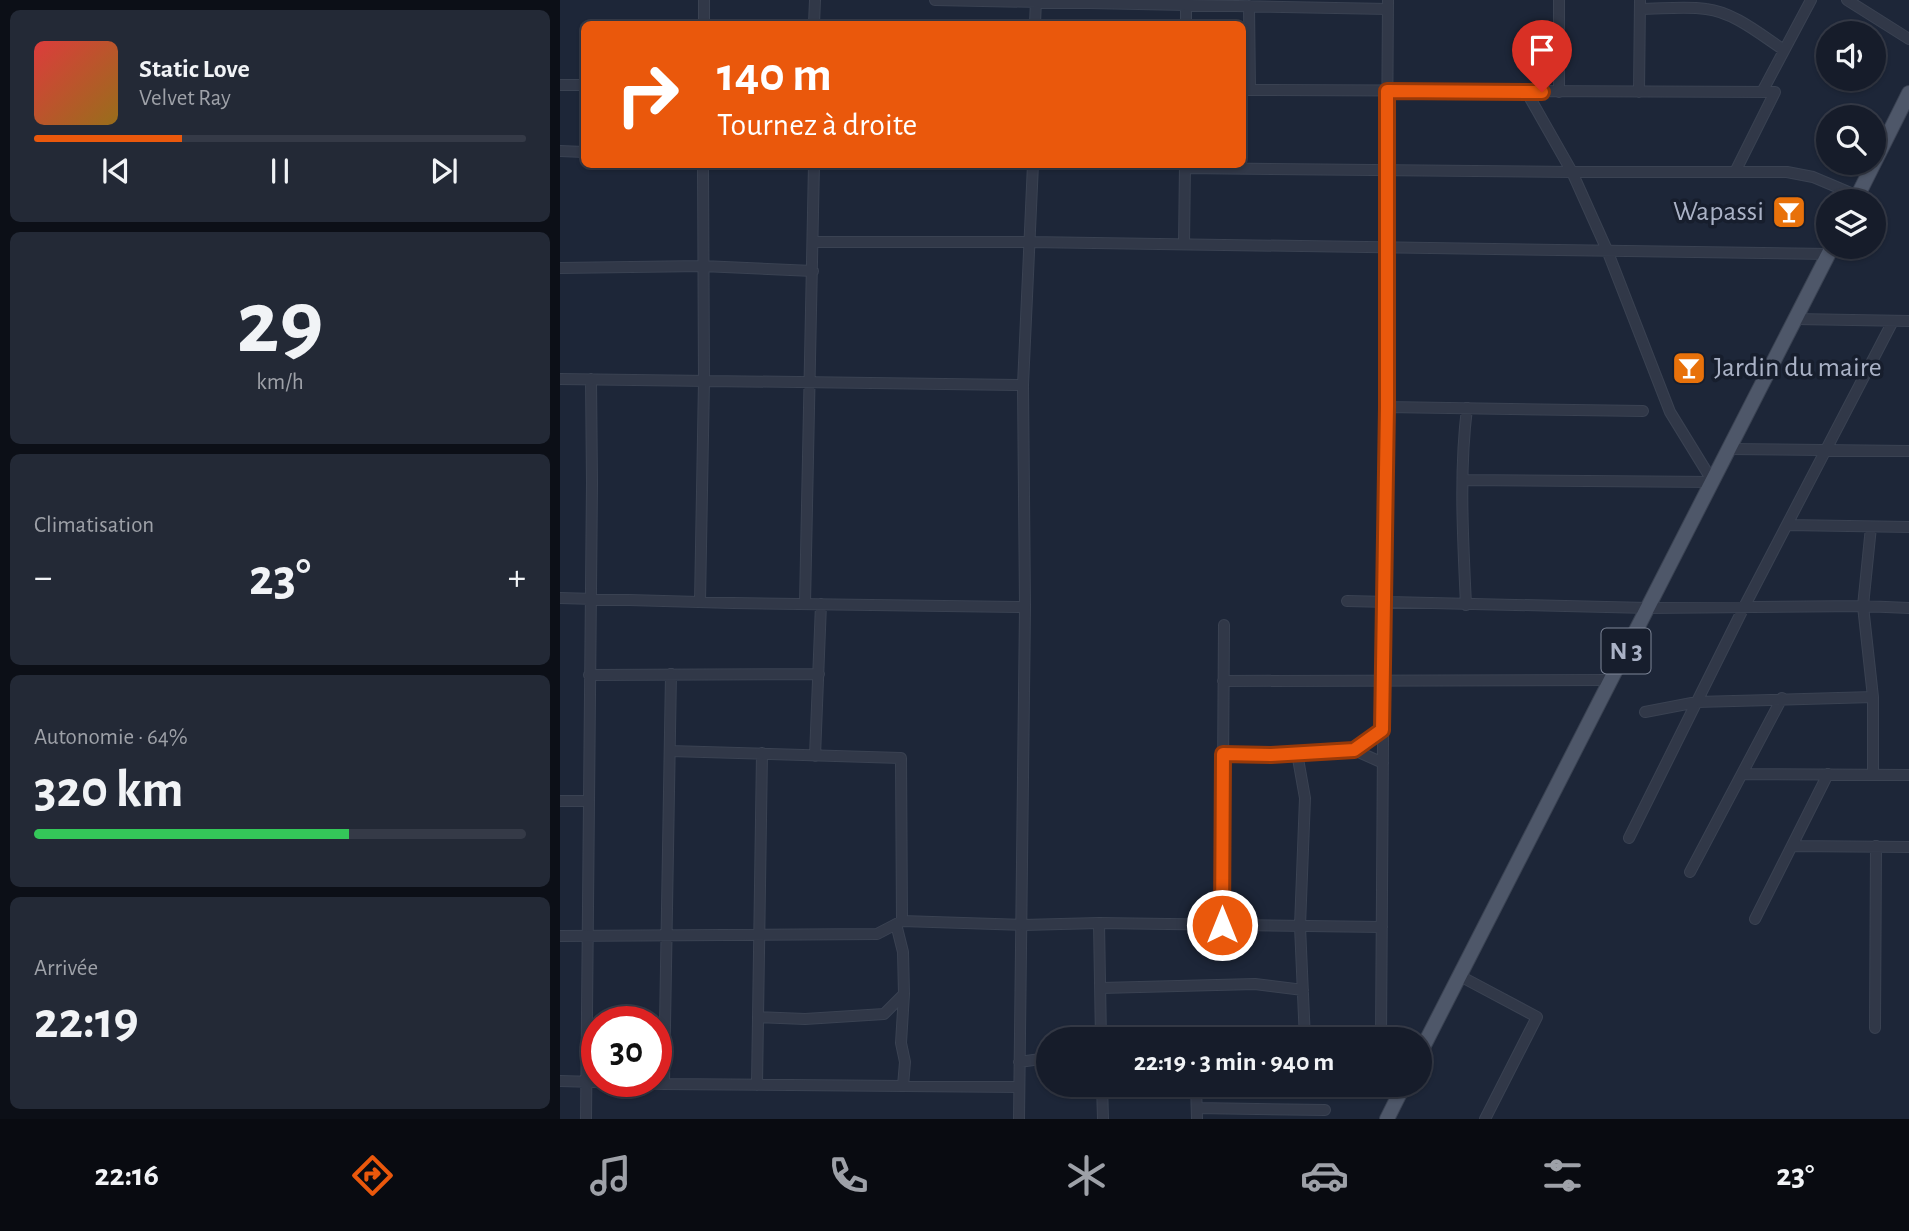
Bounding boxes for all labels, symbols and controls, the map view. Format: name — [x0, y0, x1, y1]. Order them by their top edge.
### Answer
pin — [1512, 20, 1572, 92]
map controls — [1816, 21, 1886, 259]
button: sound — [1816, 21, 1886, 91]
icon: arrive — [1523, 31, 1561, 69]
icon: right — [602, 49, 693, 140]
text: 140 m — [717, 51, 832, 100]
text: Static Love — [139, 56, 250, 82]
text: Velvet Ray — [139, 87, 231, 110]
button: search — [1816, 105, 1886, 175]
text: Tournez à droite — [717, 109, 917, 141]
icon: previous — [97, 152, 135, 190]
icon: pause — [261, 152, 299, 190]
icon: next — [425, 152, 463, 190]
button: layers — [1816, 189, 1886, 259]
bar icon: Wapassi — [1770, 193, 1808, 231]
place label: Wapassi — [1673, 198, 1764, 226]
text: 29 — [237, 278, 323, 369]
bar icon: Jardin du maire — [1670, 349, 1708, 387]
place label: Jardin du maire — [1714, 354, 1882, 382]
text: km/h — [256, 371, 304, 394]
text: Climatisation — [34, 514, 154, 537]
text: 23° — [249, 552, 311, 604]
text: − — [34, 559, 52, 597]
text: + — [508, 559, 526, 597]
road number: N 3 — [1602, 628, 1650, 674]
text: Autonomie · 64% — [34, 726, 188, 749]
text: 320 km — [34, 764, 184, 816]
position arrow — [1185, 888, 1259, 962]
text: Arrivée — [34, 957, 98, 980]
text: 22:19 — [34, 995, 139, 1047]
speed limit sign: 30 — [581, 1006, 672, 1097]
text: 22:19 · 3 min · 940 m — [1134, 1049, 1334, 1075]
icon: directions — [348, 1151, 397, 1200]
icon: music — [586, 1151, 635, 1200]
icon: phone — [824, 1151, 873, 1200]
icon: climate — [1062, 1151, 1111, 1200]
icon: car — [1300, 1151, 1349, 1200]
icon: filters — [1538, 1151, 1587, 1200]
text: 22:16 — [95, 1159, 159, 1191]
text: 23° — [1776, 1159, 1814, 1191]

